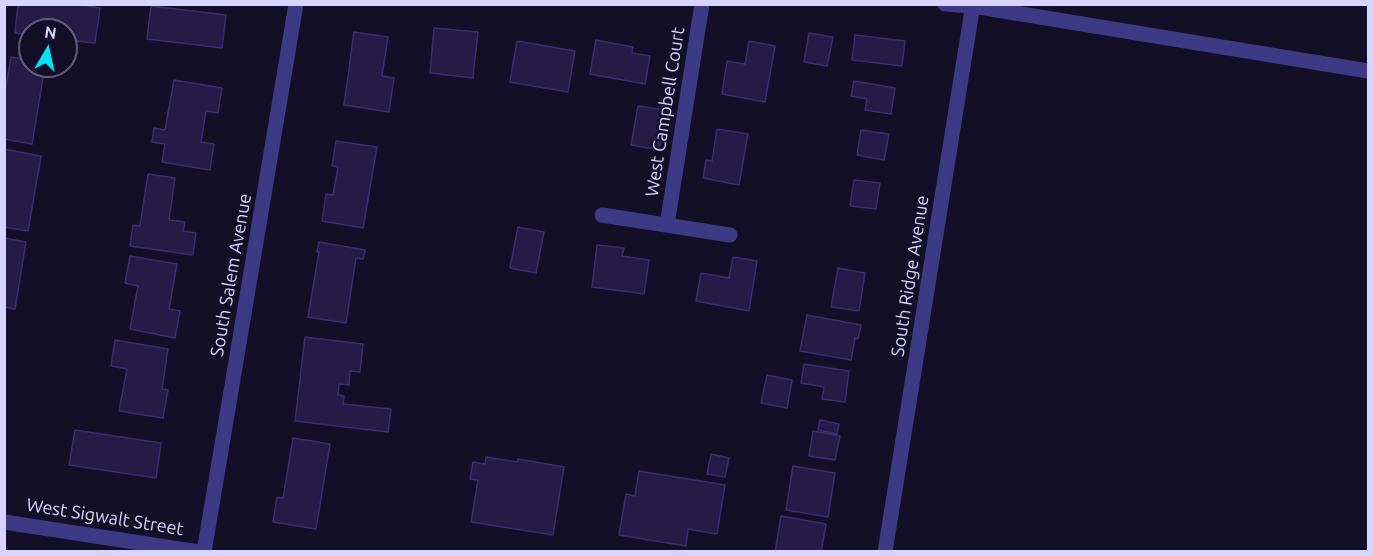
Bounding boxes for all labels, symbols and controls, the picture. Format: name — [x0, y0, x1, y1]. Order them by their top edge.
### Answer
north arrow — [18, 18, 78, 78]
text: N — [43, 22, 58, 42]
street label: West Campbell Court — [641, 26, 689, 198]
street label: South Salem Avenue — [206, 192, 256, 358]
street label: South Ridge Avenue — [887, 194, 933, 358]
street label: West Sigwalt Street — [25, 494, 185, 540]

